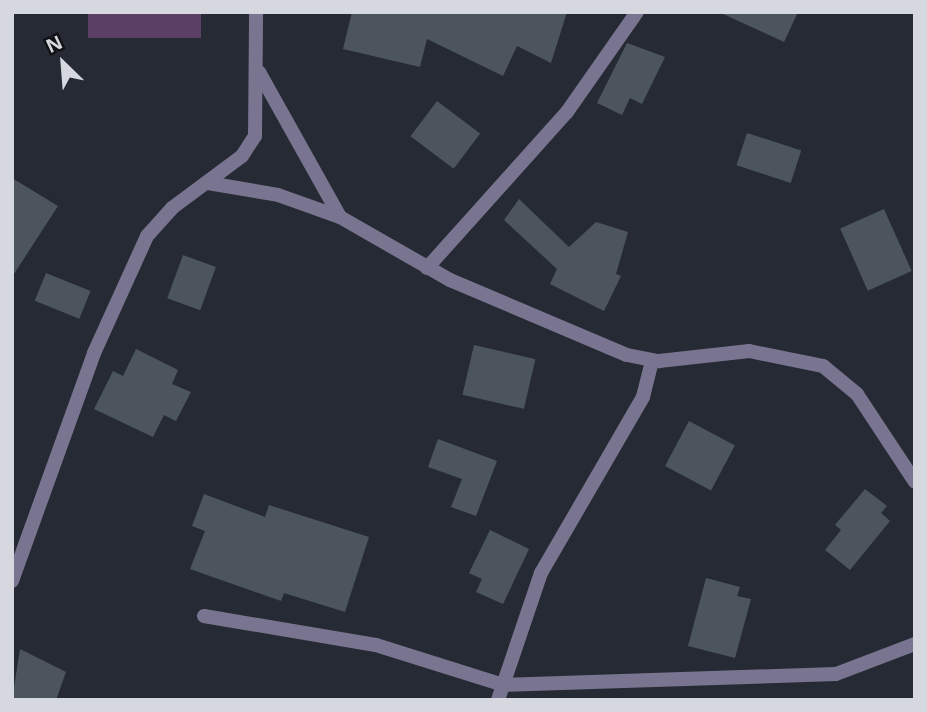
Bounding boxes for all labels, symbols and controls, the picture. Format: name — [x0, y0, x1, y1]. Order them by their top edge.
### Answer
north arrow — [28, 28, 98, 98]
text: N — [42, 29, 67, 59]

